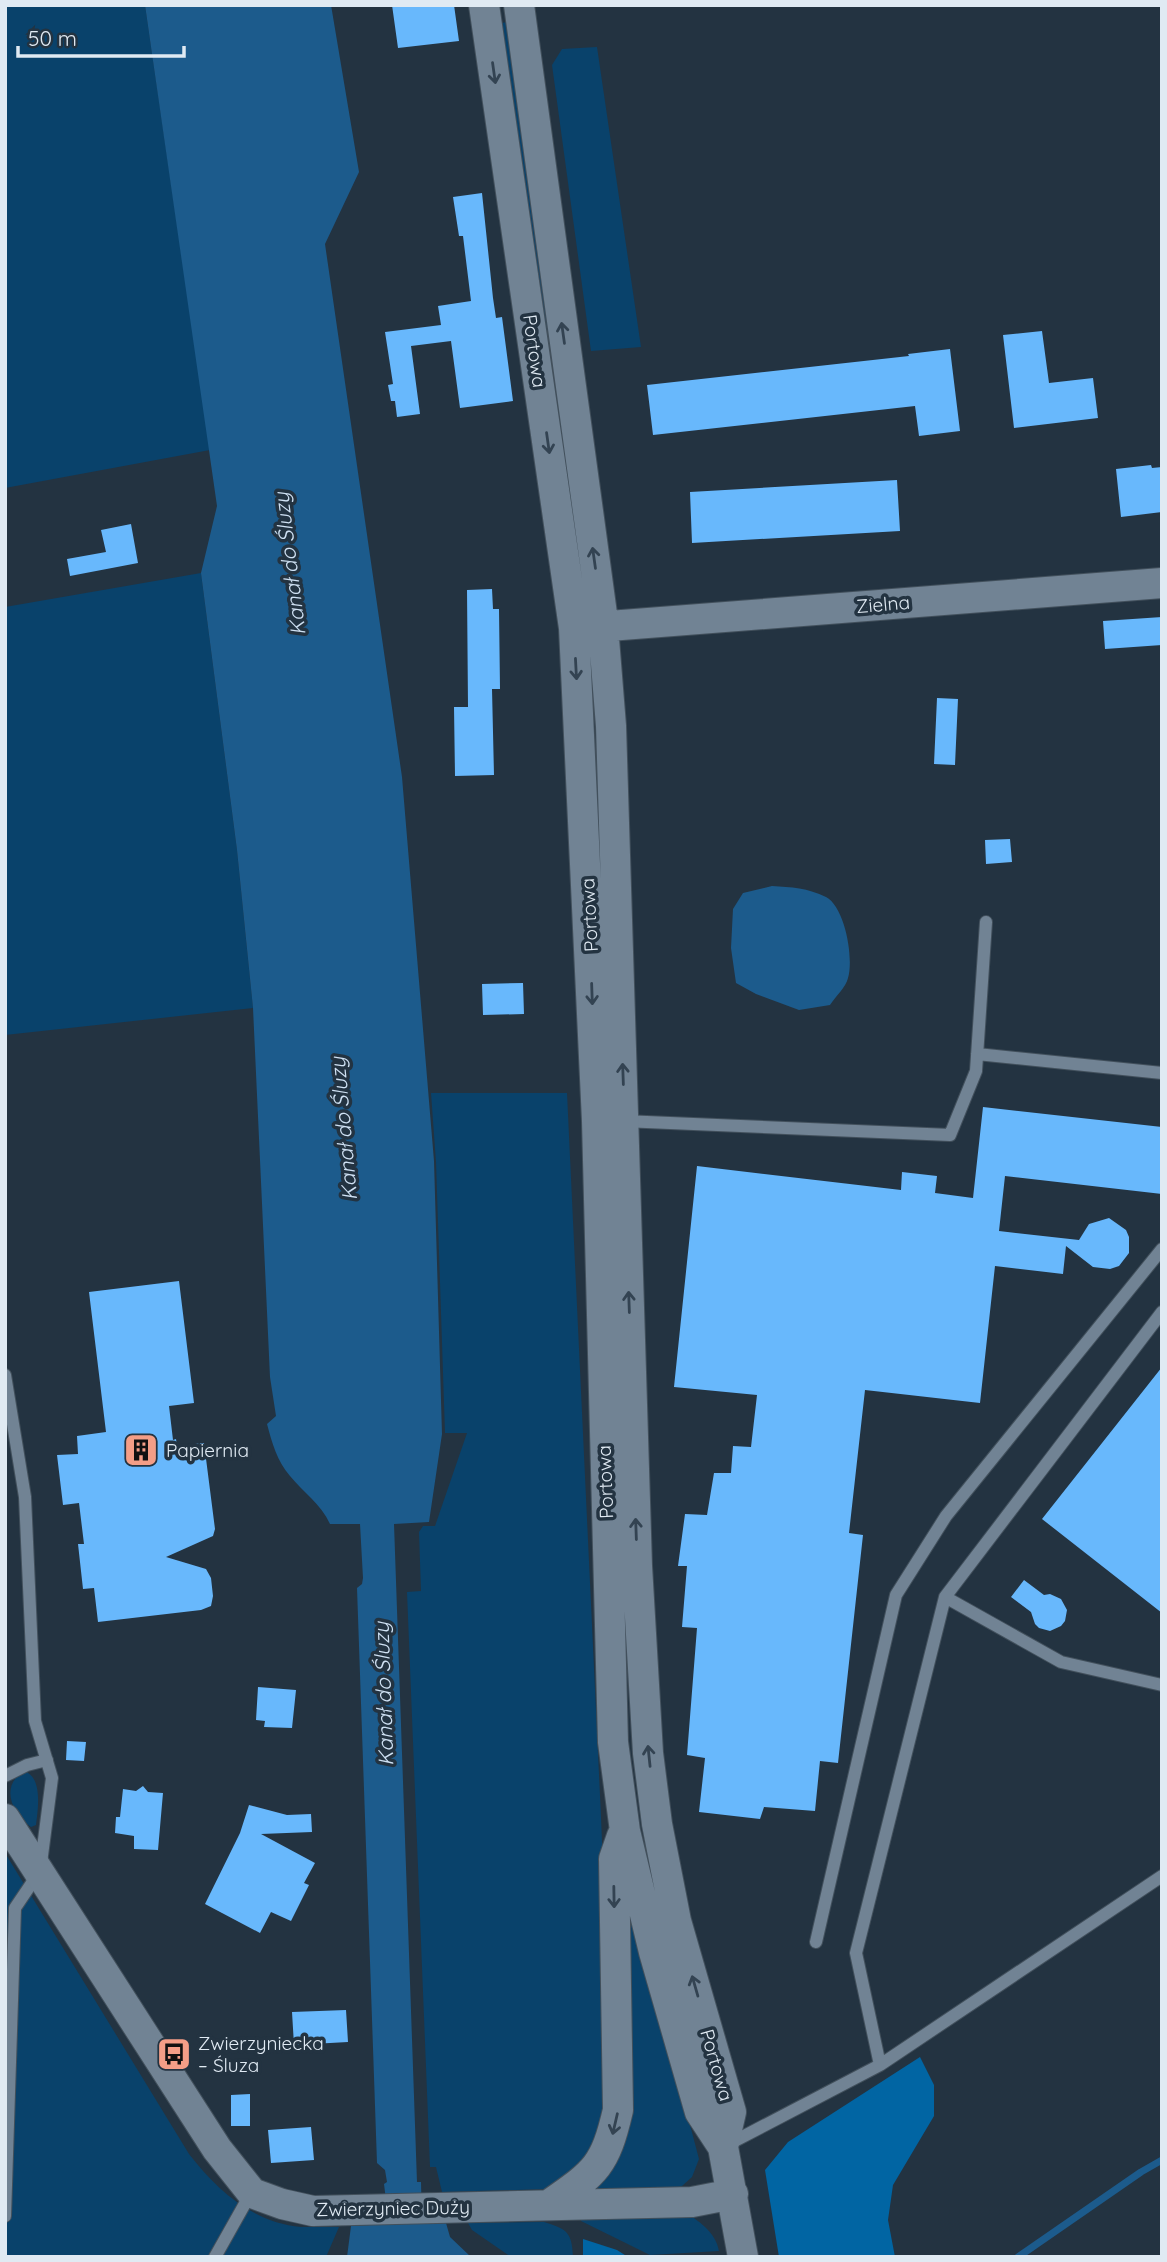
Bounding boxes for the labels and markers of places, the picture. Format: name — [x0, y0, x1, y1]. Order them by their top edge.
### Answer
building icon: Papiernia — [122, 1431, 160, 1469]
place label: Papiernia — [166, 1438, 249, 1462]
place label: Zwierzyniecka – Śluza — [198, 2031, 324, 2077]
bus stop icon: Zwierzyniecka – Śluza — [155, 2035, 193, 2073]

